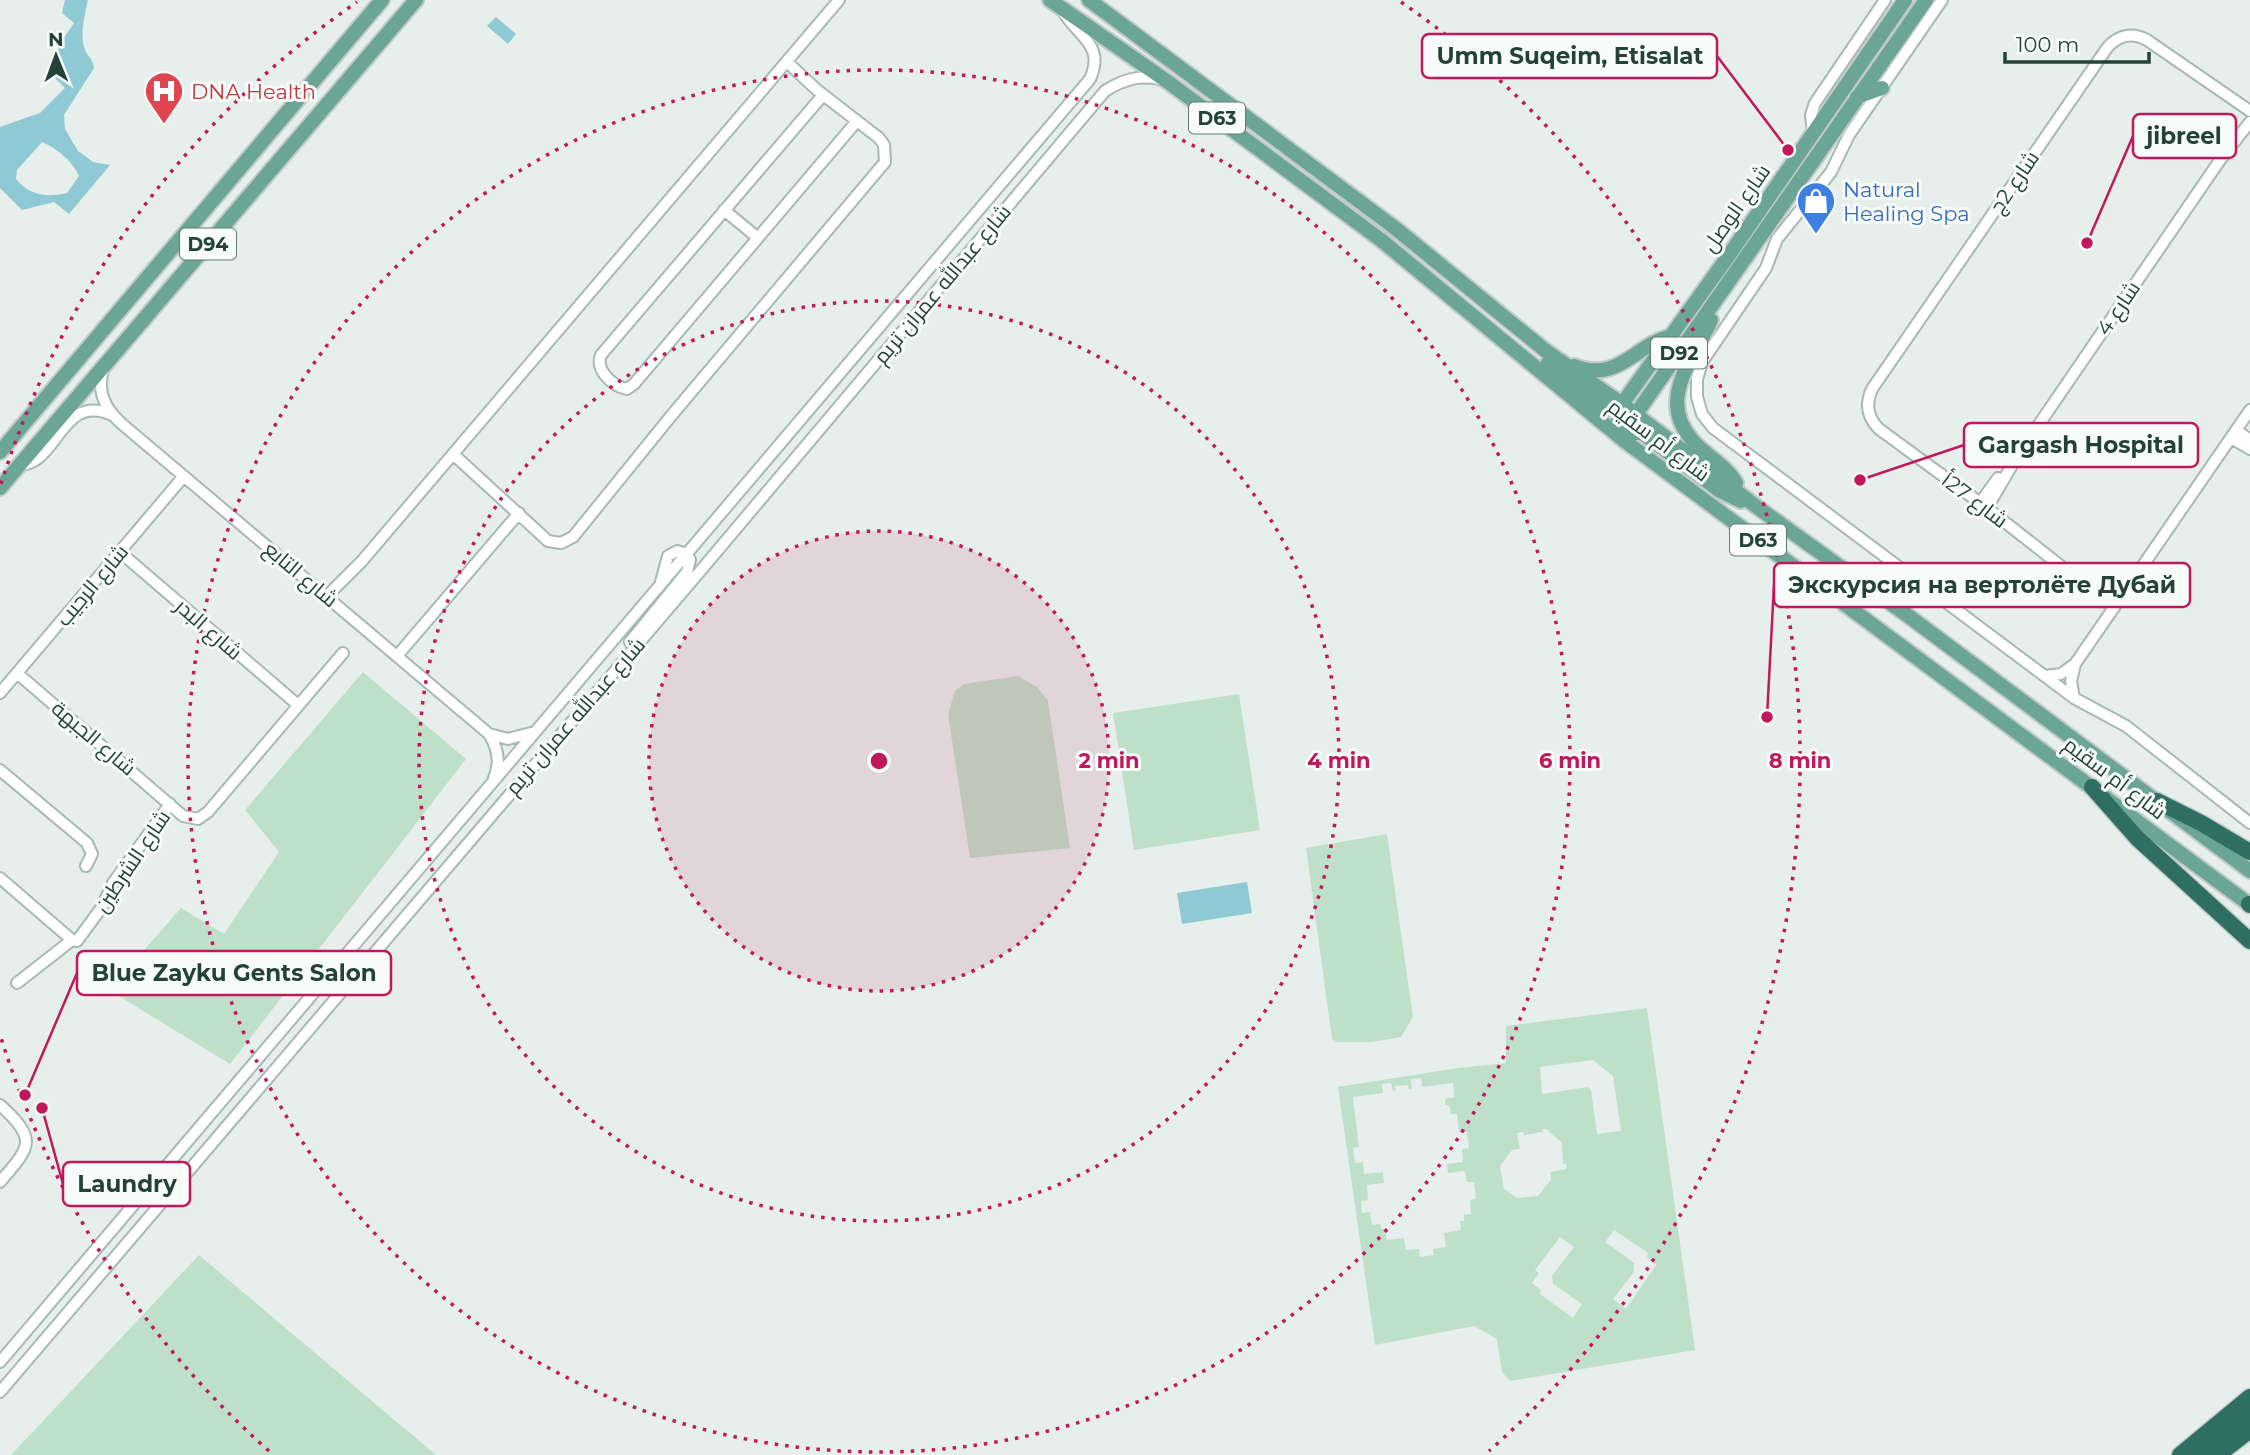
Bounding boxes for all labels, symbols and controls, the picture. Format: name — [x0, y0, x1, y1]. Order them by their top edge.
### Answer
north arrow — [21, 21, 91, 91]
scale bar — [2005, 21, 2148, 65]
text: N — [48, 28, 64, 51]
text: 100 m — [2016, 32, 2079, 57]
callout: Umm Suqeim, Etisalat — [1422, 34, 1717, 78]
text: Umm Suqeim, Etisalat — [1436, 42, 1704, 70]
hospital icon: DNA Health — [143, 70, 185, 125]
place label: DNA Health — [191, 79, 316, 104]
road number: D63 — [1189, 102, 1245, 134]
callout: jibreel — [2133, 114, 2236, 158]
text: jibreel — [2143, 122, 2222, 150]
street label: شارع 2ج — [1984, 146, 2046, 219]
street label: شارع الوصل — [1697, 159, 1777, 258]
place label: Natural Healing Spa — [1843, 177, 1970, 226]
shop icon: Natural Healing Spa — [1795, 180, 1837, 235]
street label: شارع عبدالله عمران تريم — [867, 199, 1018, 370]
road number: D94 — [180, 228, 236, 260]
street label: شارع 4 — [2091, 276, 2147, 341]
road number: D92 — [1651, 338, 1707, 368]
street label: شارع أم سقيم — [1602, 394, 1715, 488]
callout: Gargash Hospital — [1964, 423, 2198, 467]
text: Gargash Hospital — [1978, 431, 2184, 459]
street label: شارع 27أ — [1936, 467, 2013, 534]
road number: D63 — [1730, 524, 1786, 555]
street label: شارع التابع — [258, 536, 343, 614]
street label: شارع الرجيب — [51, 539, 135, 632]
callout: Экскурсия на вертолёте Дубай — [1774, 563, 2190, 607]
text: Экскурсия на вертолёте Дубай — [1788, 571, 2176, 599]
street label: شارع البدر — [168, 592, 248, 666]
street label: شارع عبدالله عمران تريم — [499, 632, 652, 801]
street label: شارع الجبهة — [45, 695, 141, 782]
street label: شارع أم سقيم — [2058, 732, 2171, 826]
text: 2 min — [1078, 748, 1140, 773]
text: 4 min — [1307, 748, 1371, 773]
text: 6 min — [1539, 748, 1601, 773]
text: 8 min — [1769, 748, 1831, 773]
centre of rings — [867, 749, 891, 773]
street label: شارع الشرطين — [89, 805, 177, 918]
callout: Blue Zayku Gents Salon — [77, 951, 391, 995]
text: Blue Zayku Gents Salon — [91, 959, 377, 987]
callout: Laundry — [63, 1162, 190, 1206]
text: Laundry — [77, 1170, 177, 1198]

